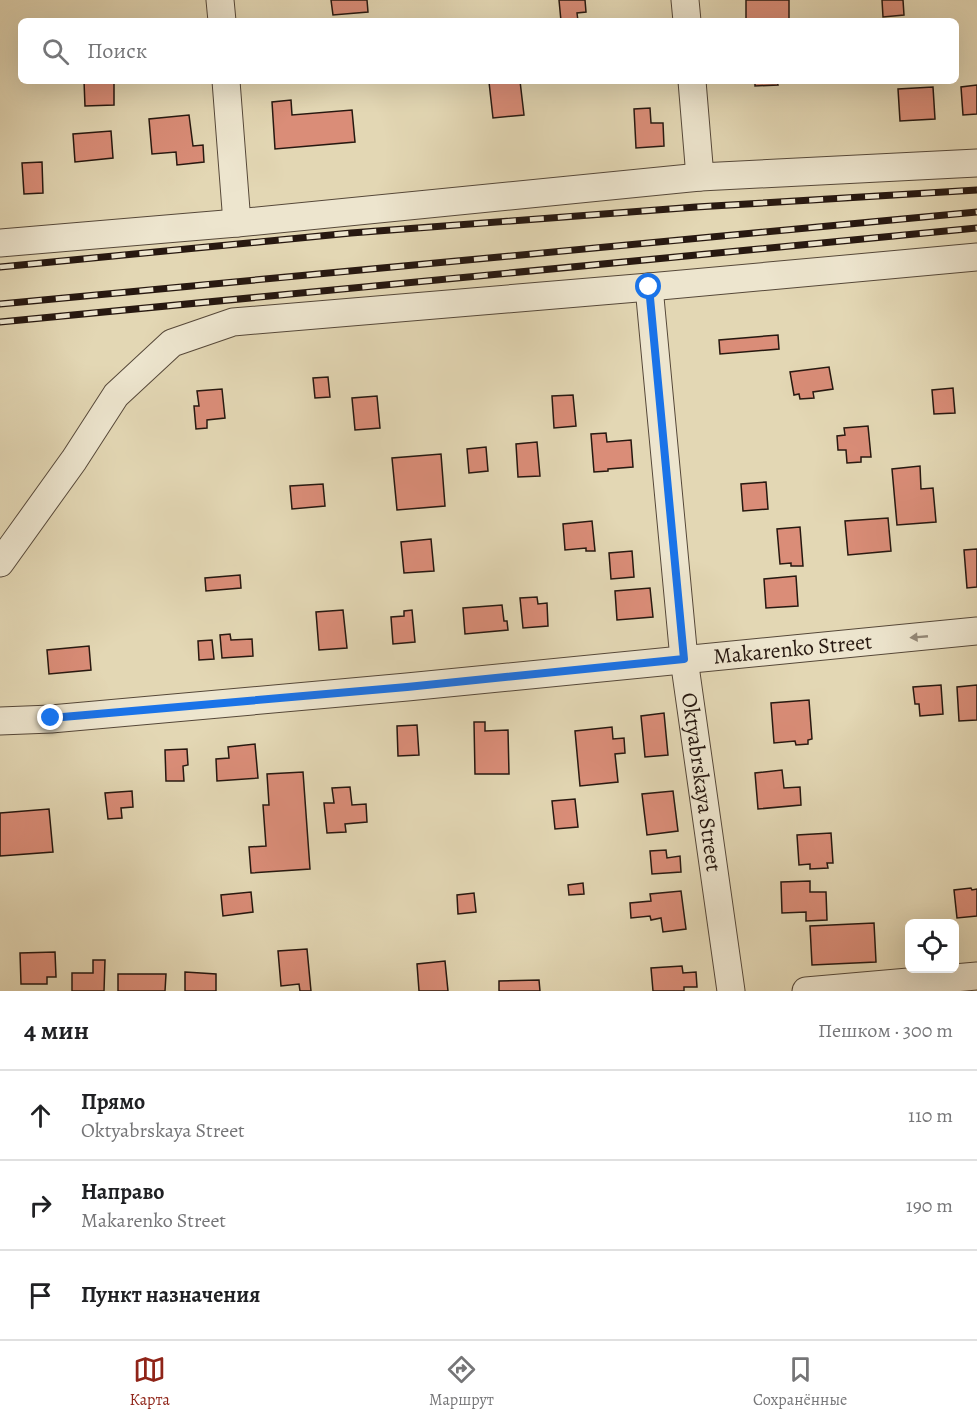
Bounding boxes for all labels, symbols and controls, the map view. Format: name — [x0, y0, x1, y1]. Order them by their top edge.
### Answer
search box — [18, 18, 959, 84]
icon: search — [39, 35, 72, 68]
text: Поиск — [87, 36, 147, 66]
route start — [635, 273, 661, 299]
street label: Makarenko Street — [712, 626, 874, 672]
one-way arrow — [909, 632, 928, 642]
street label: Oktyabrskaya Street — [674, 691, 729, 873]
route end — [37, 704, 63, 730]
map controls — [905, 919, 959, 973]
button: locate — [905, 919, 959, 973]
text: 4 мин — [24, 1013, 89, 1048]
text: Пешком · 300 m — [818, 1017, 953, 1044]
text: Прямо — [81, 1087, 145, 1117]
icon: ahead — [24, 1099, 57, 1132]
text: 110 m — [908, 1102, 953, 1129]
text: Oktyabrskaya Street — [81, 1117, 245, 1144]
text: Направо — [81, 1177, 164, 1207]
icon: right — [24, 1189, 57, 1222]
text: 190 m — [906, 1192, 953, 1219]
text: Makarenko Street — [81, 1207, 226, 1234]
icon: arrive — [24, 1279, 57, 1312]
text: Пункт назначения — [81, 1280, 260, 1310]
tab: Карта — [130, 1353, 170, 1411]
tab: Маршрут — [429, 1353, 494, 1411]
tab: Сохранённые — [753, 1353, 847, 1411]

